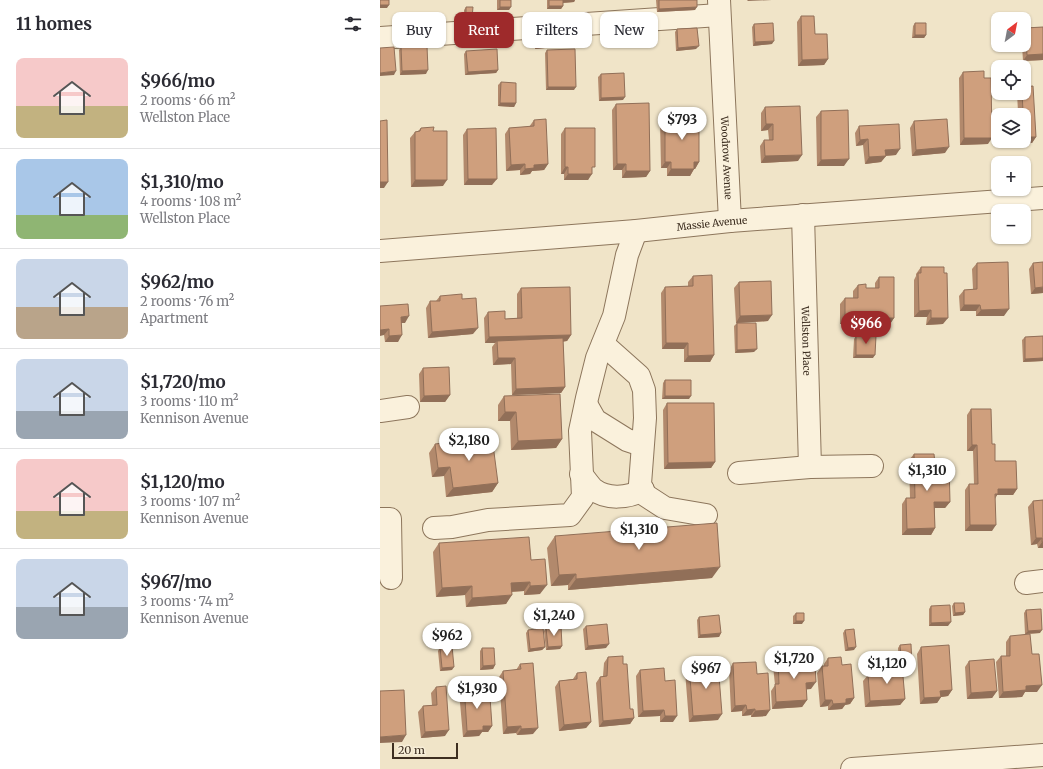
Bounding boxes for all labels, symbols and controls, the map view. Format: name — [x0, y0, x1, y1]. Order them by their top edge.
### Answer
chip: Buy — [392, 12, 446, 48]
chip: Rent — [454, 12, 514, 48]
chip: Filters — [522, 12, 592, 48]
chip: New — [600, 12, 658, 48]
north arrow — [991, 12, 1031, 52]
map controls — [991, 12, 1031, 244]
text: 11 homes — [16, 13, 92, 35]
icon: filters — [342, 13, 364, 35]
button: locate — [991, 60, 1031, 100]
text: $966/mo — [140, 70, 215, 92]
icon: home — [48, 74, 96, 122]
text: 2 rooms · 66 m² — [140, 92, 235, 109]
pin: $793 — [658, 107, 706, 141]
button: layers — [991, 108, 1031, 148]
text: Wellston Place — [140, 109, 230, 126]
text: $793 — [667, 111, 697, 128]
street label: Woodrow Avenue — [718, 115, 735, 200]
button: + — [991, 156, 1031, 196]
text: $1,310/mo — [140, 171, 224, 193]
icon: home — [48, 175, 96, 223]
text: 4 rooms · 108 m² — [140, 193, 241, 210]
button: − — [991, 204, 1031, 244]
text: Wellston Place — [140, 210, 230, 227]
street label: Massie Avenue — [676, 214, 748, 234]
text: $962/mo — [140, 271, 214, 293]
icon: home — [48, 275, 96, 323]
text: 2 rooms · 76 m² — [140, 293, 234, 310]
street label: Wellston Place — [799, 305, 813, 376]
text: Apartment — [140, 310, 208, 327]
pin: $966 — [842, 311, 890, 345]
text: $966 — [850, 315, 882, 332]
text: $1,720/mo — [140, 371, 226, 393]
icon: home — [48, 375, 96, 423]
text: 3 rooms · 110 m² — [140, 393, 239, 410]
text: Kennison Avenue — [140, 410, 249, 427]
pin: $2,180 — [436, 428, 502, 462]
text: $2,180 — [448, 432, 490, 449]
pin: $1,310 — [894, 458, 960, 492]
text: $1,310 — [907, 462, 947, 479]
text: $1,120/mo — [140, 471, 225, 493]
icon: home — [48, 475, 96, 523]
text: 3 rooms · 107 m² — [140, 493, 240, 510]
text: Kennison Avenue — [140, 510, 249, 527]
pin: $1,310 — [606, 517, 672, 551]
text: $1,310 — [619, 521, 659, 538]
text: $967/mo — [140, 571, 212, 593]
icon: home — [48, 575, 96, 623]
text: 3 rooms · 74 m² — [140, 593, 234, 610]
pin: $1,240 — [521, 603, 587, 637]
text: $1,240 — [533, 607, 575, 624]
text: Kennison Avenue — [140, 610, 249, 627]
pin: $962 — [423, 623, 471, 657]
text: $962 — [431, 627, 463, 644]
pin: $1,720 — [761, 646, 827, 680]
text: $1,720 — [774, 650, 814, 667]
pin: $1,120 — [854, 651, 920, 685]
text: $1,120 — [867, 655, 907, 672]
pin: $967 — [682, 656, 730, 690]
text: $967 — [691, 660, 721, 677]
pin: $1,930 — [444, 676, 510, 710]
text: $1,930 — [457, 680, 497, 697]
scale bar — [392, 741, 458, 760]
text: 20 m — [398, 743, 425, 757]

